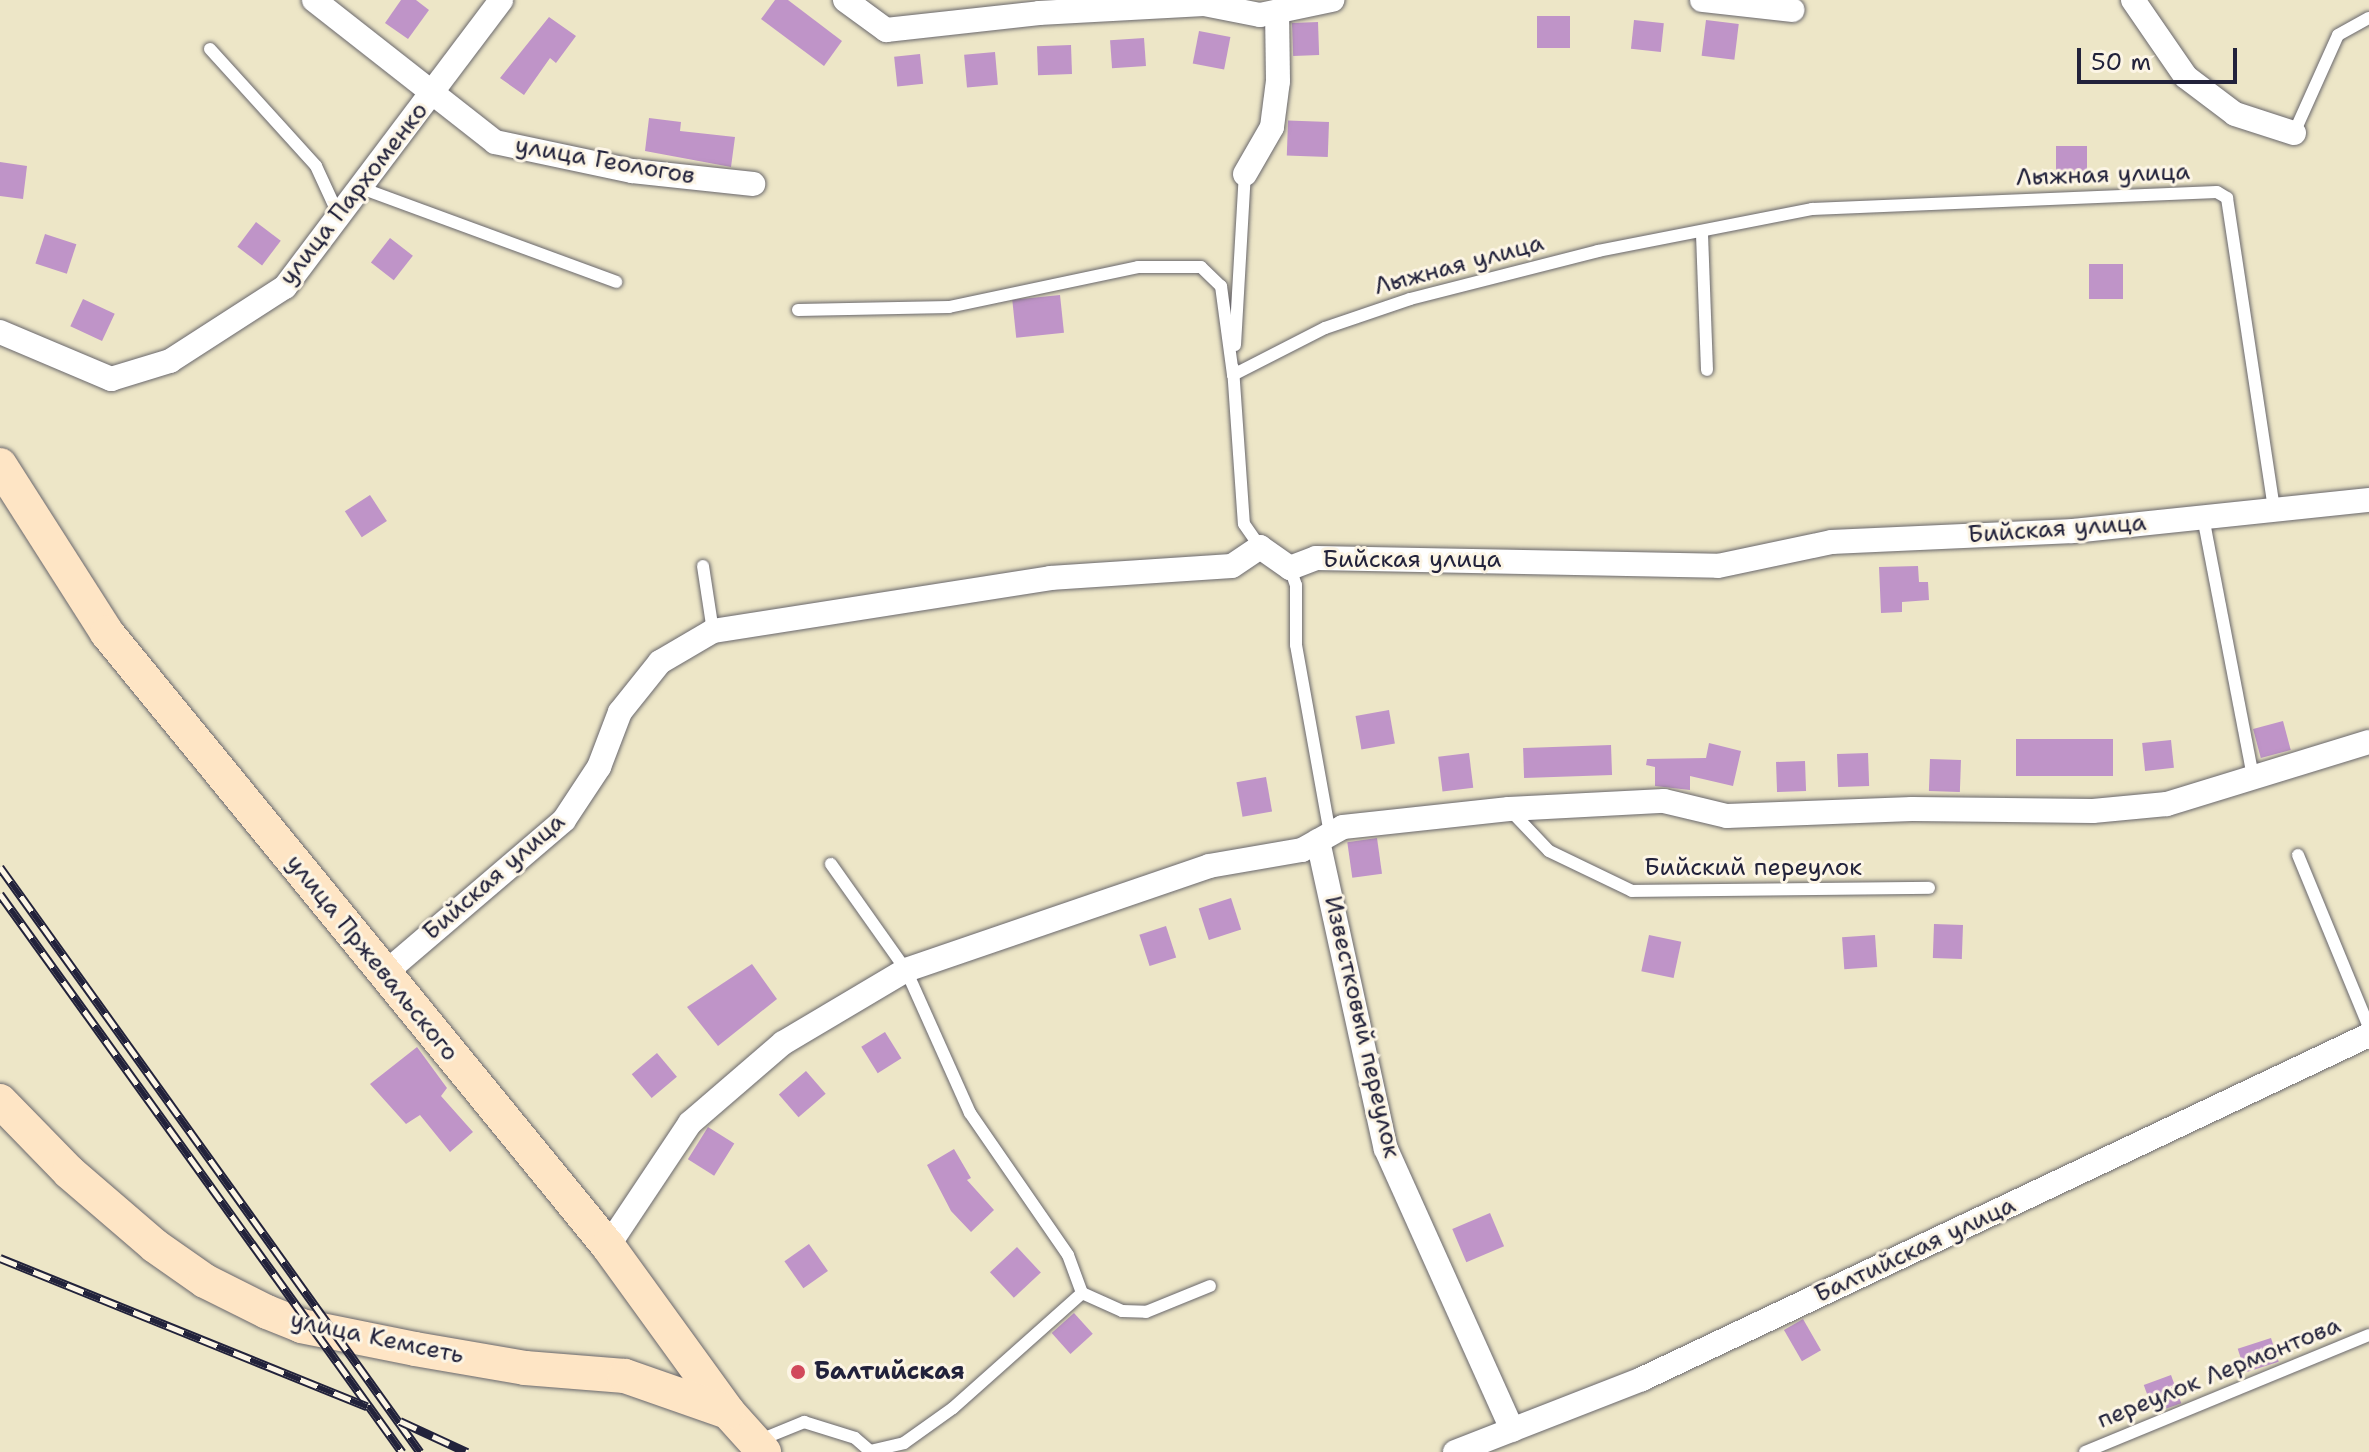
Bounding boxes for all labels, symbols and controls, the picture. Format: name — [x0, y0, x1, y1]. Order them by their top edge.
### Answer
scale bar — [2081, 32, 2241, 82]
text: 50 m — [2091, 46, 2151, 78]
street label: улица Пархоменко — [274, 97, 434, 291]
street label: улица Геологов — [513, 131, 697, 191]
street label: Лыжная улица — [2015, 158, 2191, 192]
street label: Лыжная улица — [1371, 229, 1547, 301]
street label: Бийская улица — [1967, 508, 2147, 550]
street label: Бийская улица — [1323, 546, 1501, 574]
street label: Бийская улица — [417, 807, 571, 947]
street label: улица Пржевальского — [280, 849, 464, 1067]
street label: Бийский переулок — [1644, 854, 1862, 882]
street label: Известковый переулок — [1318, 893, 1406, 1161]
street label: Балтийская улица — [1810, 1191, 2020, 1309]
street label: улица Кемсеть — [288, 1306, 466, 1370]
street label: переулок Лермонтова — [2093, 1311, 2345, 1435]
place label: Балтийская — [814, 1358, 965, 1386]
marker: Балтийская — [789, 1363, 807, 1381]

